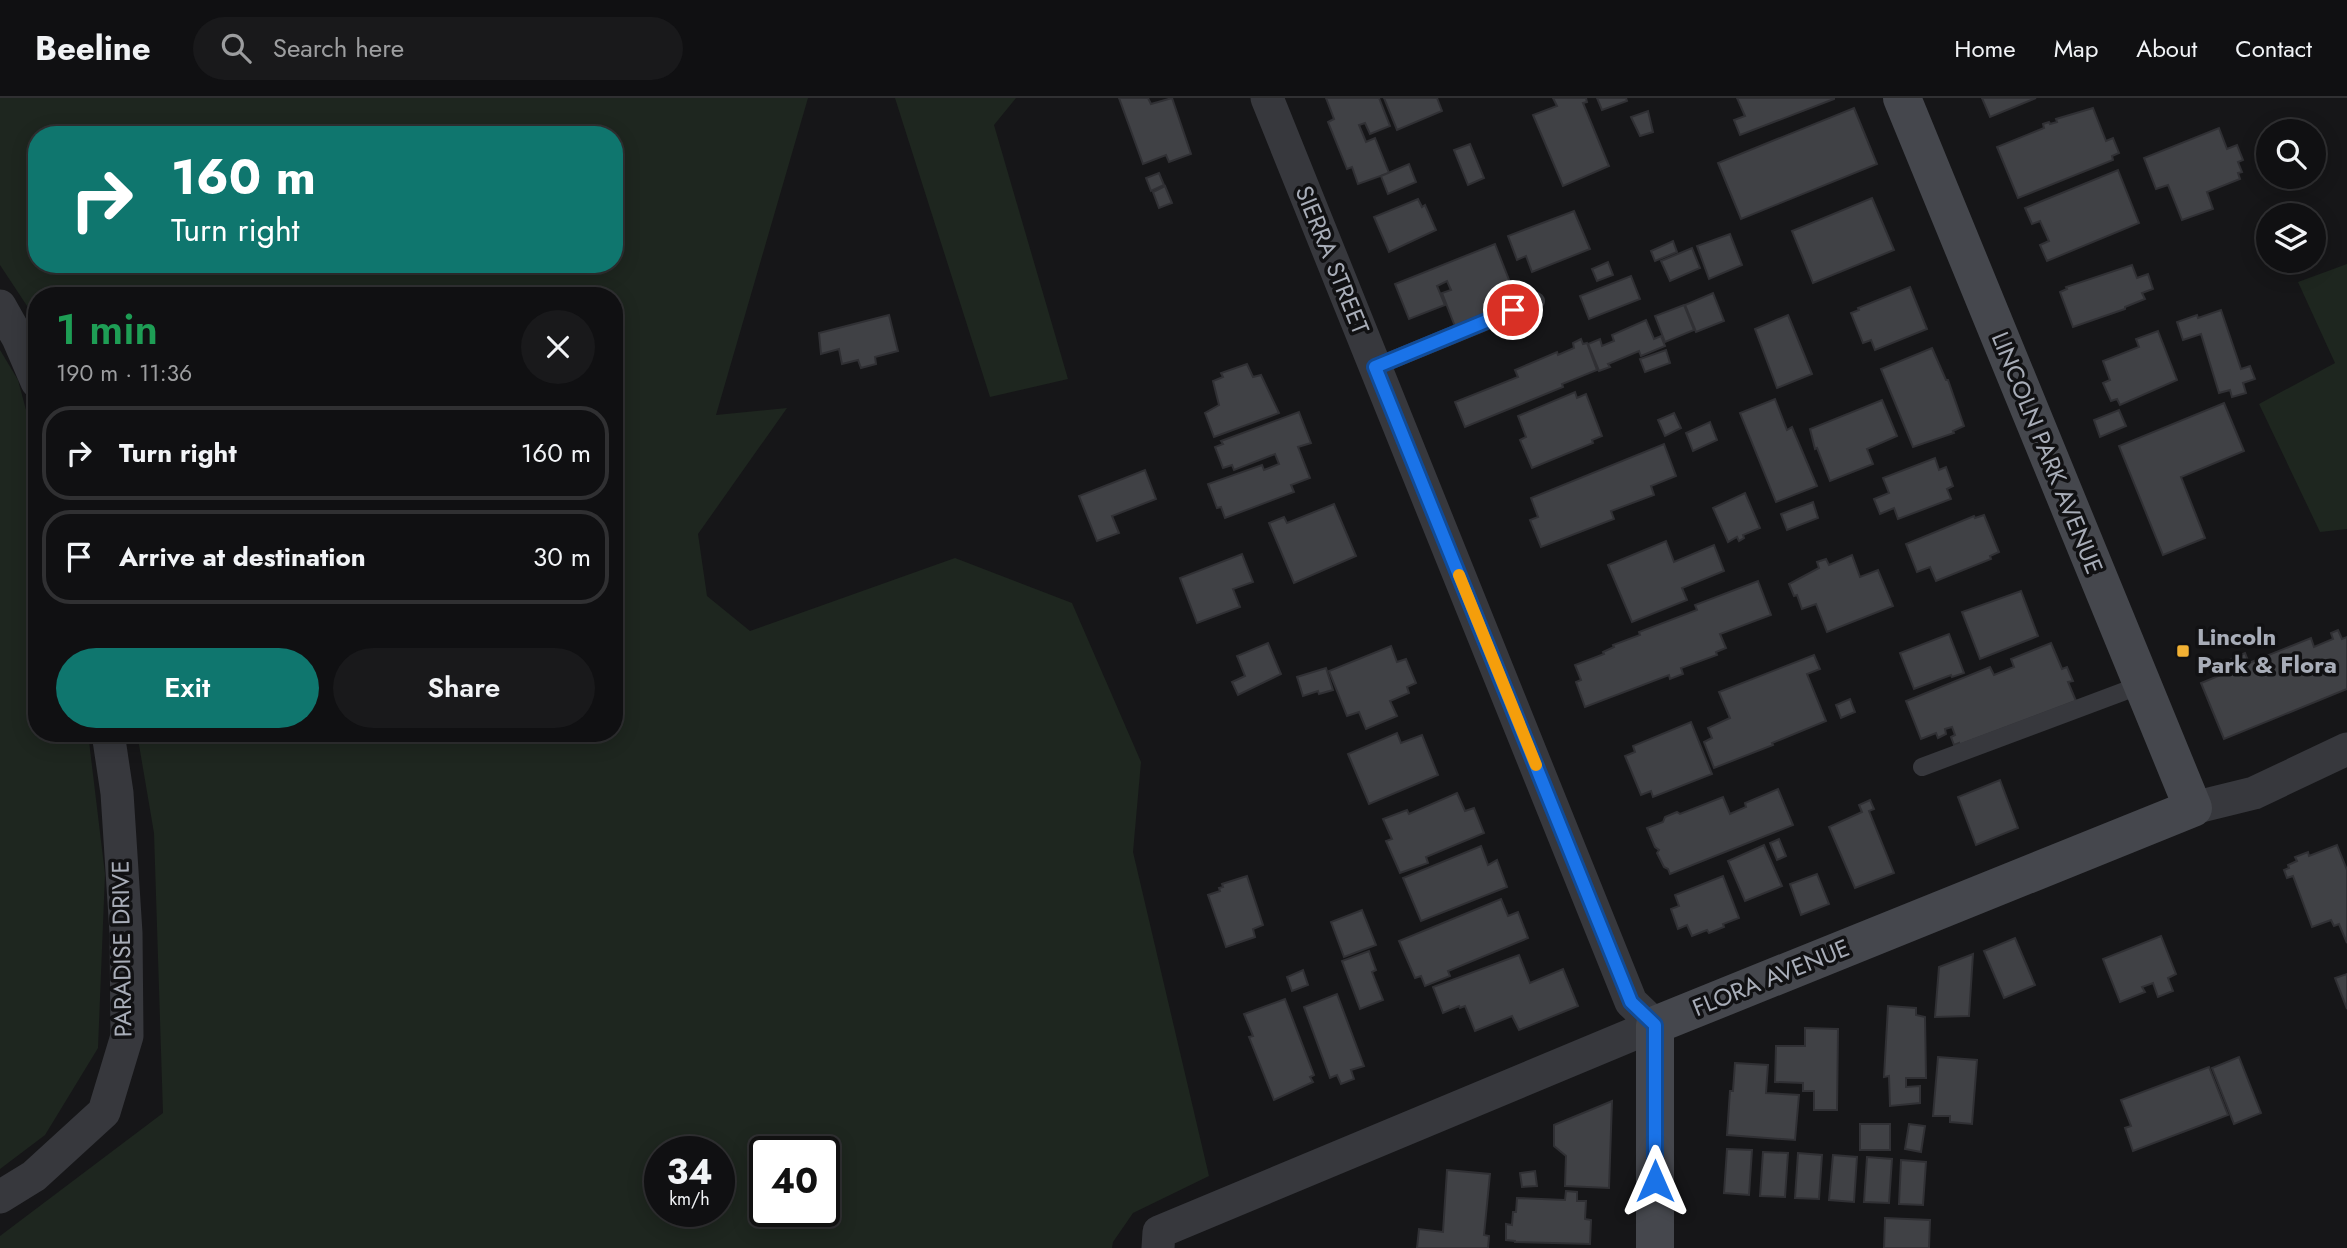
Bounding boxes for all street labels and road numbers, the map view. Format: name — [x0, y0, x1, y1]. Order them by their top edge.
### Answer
street label: SIERRA STREET — [1287, 180, 1378, 339]
street label: LINCOLN PARK AVENUE — [1983, 327, 2112, 579]
street label: PARADISE DRIVE — [102, 860, 141, 1038]
street label: FLORA AVENUE — [1687, 930, 1855, 1025]

